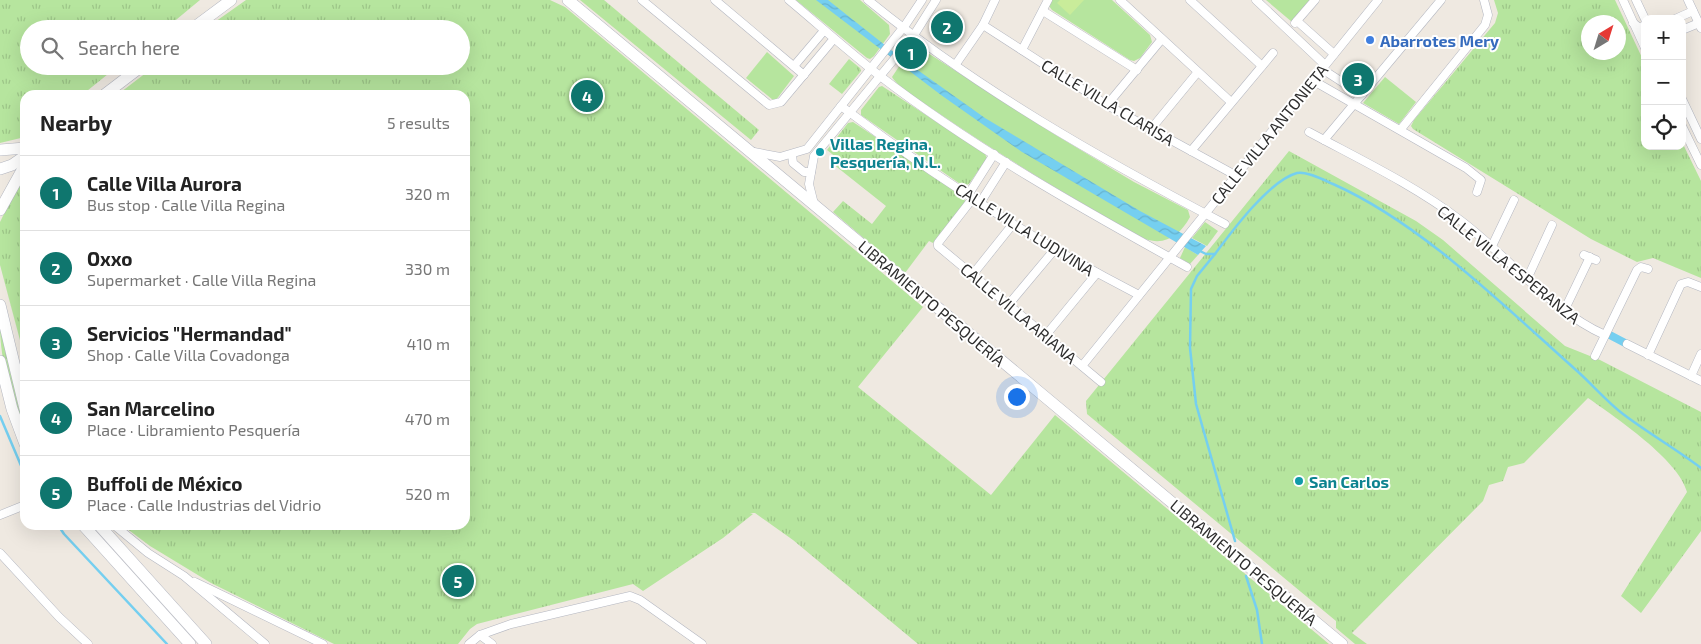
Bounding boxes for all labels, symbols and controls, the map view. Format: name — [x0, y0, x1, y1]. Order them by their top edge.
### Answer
pin: 2 — [931, 8, 963, 46]
north arrow — [1581, 15, 1626, 60]
map controls — [1641, 15, 1686, 150]
button: + — [1641, 15, 1686, 60]
search box — [20, 20, 470, 75]
place label: Abarrotes Mery — [1380, 31, 1499, 51]
icon: search — [38, 34, 66, 62]
pin: 1 — [895, 34, 927, 72]
marker: Abarrotes Mery — [1364, 34, 1376, 46]
text: Search here — [78, 36, 180, 59]
street label: CALLE VILLA CLARISA — [1038, 55, 1178, 149]
street label: CALLE VILLA ANTONIETA — [1207, 60, 1331, 208]
pin: 3 — [1342, 60, 1374, 98]
button: − — [1641, 60, 1686, 105]
pin: 4 — [571, 77, 603, 115]
button: locate — [1641, 105, 1686, 150]
text: Nearby — [40, 110, 112, 135]
text: 5 results — [387, 113, 450, 132]
place label: Villas Regina, Pesquería, N.L. — [830, 134, 941, 171]
marker: Villas Regina, Pesquería, N.L. — [814, 146, 826, 158]
text: Calle Villa Aurora — [87, 172, 242, 195]
street label: CALLE VILLA LUDIVINA — [952, 179, 1098, 279]
text: 1 — [53, 184, 59, 203]
text: 320 m — [405, 184, 450, 203]
text: Bus stop · Calle Villa Regina — [87, 195, 285, 214]
street label: CALLE VILLA ESPERANZA — [1434, 201, 1584, 327]
street label: LIBRAMIENTO PESQUERÍA — [854, 236, 1009, 371]
text: Oxxo — [87, 247, 133, 270]
text: 2 — [51, 259, 61, 278]
text: 330 m — [405, 259, 450, 278]
street label: CALLE VILLA ARIANA — [957, 259, 1081, 367]
text: Supermarket · Calle Villa Regina — [87, 270, 316, 289]
text: Servicios "Hermandad" — [87, 322, 292, 345]
text: 3 — [51, 334, 61, 353]
text: 410 m — [407, 334, 450, 353]
text: Shop · Calle Villa Covadonga — [87, 345, 290, 364]
your location — [1004, 384, 1030, 410]
text: San Marcelino — [87, 397, 215, 420]
text: 4 — [51, 409, 61, 428]
text: 470 m — [405, 409, 450, 428]
text: Place · Libramiento Pesquería — [87, 420, 300, 439]
text: Buffoli de México — [87, 472, 243, 495]
place label: San Carlos — [1309, 472, 1389, 491]
marker: San Carlos — [1293, 475, 1305, 487]
text: 5 — [52, 484, 60, 503]
text: 520 m — [405, 484, 450, 503]
text: Place · Calle Industrias del Vidrio — [87, 495, 321, 514]
street label: LIBRAMIENTO PESQUERÍA — [1166, 495, 1321, 630]
pin: 5 — [442, 562, 474, 600]

